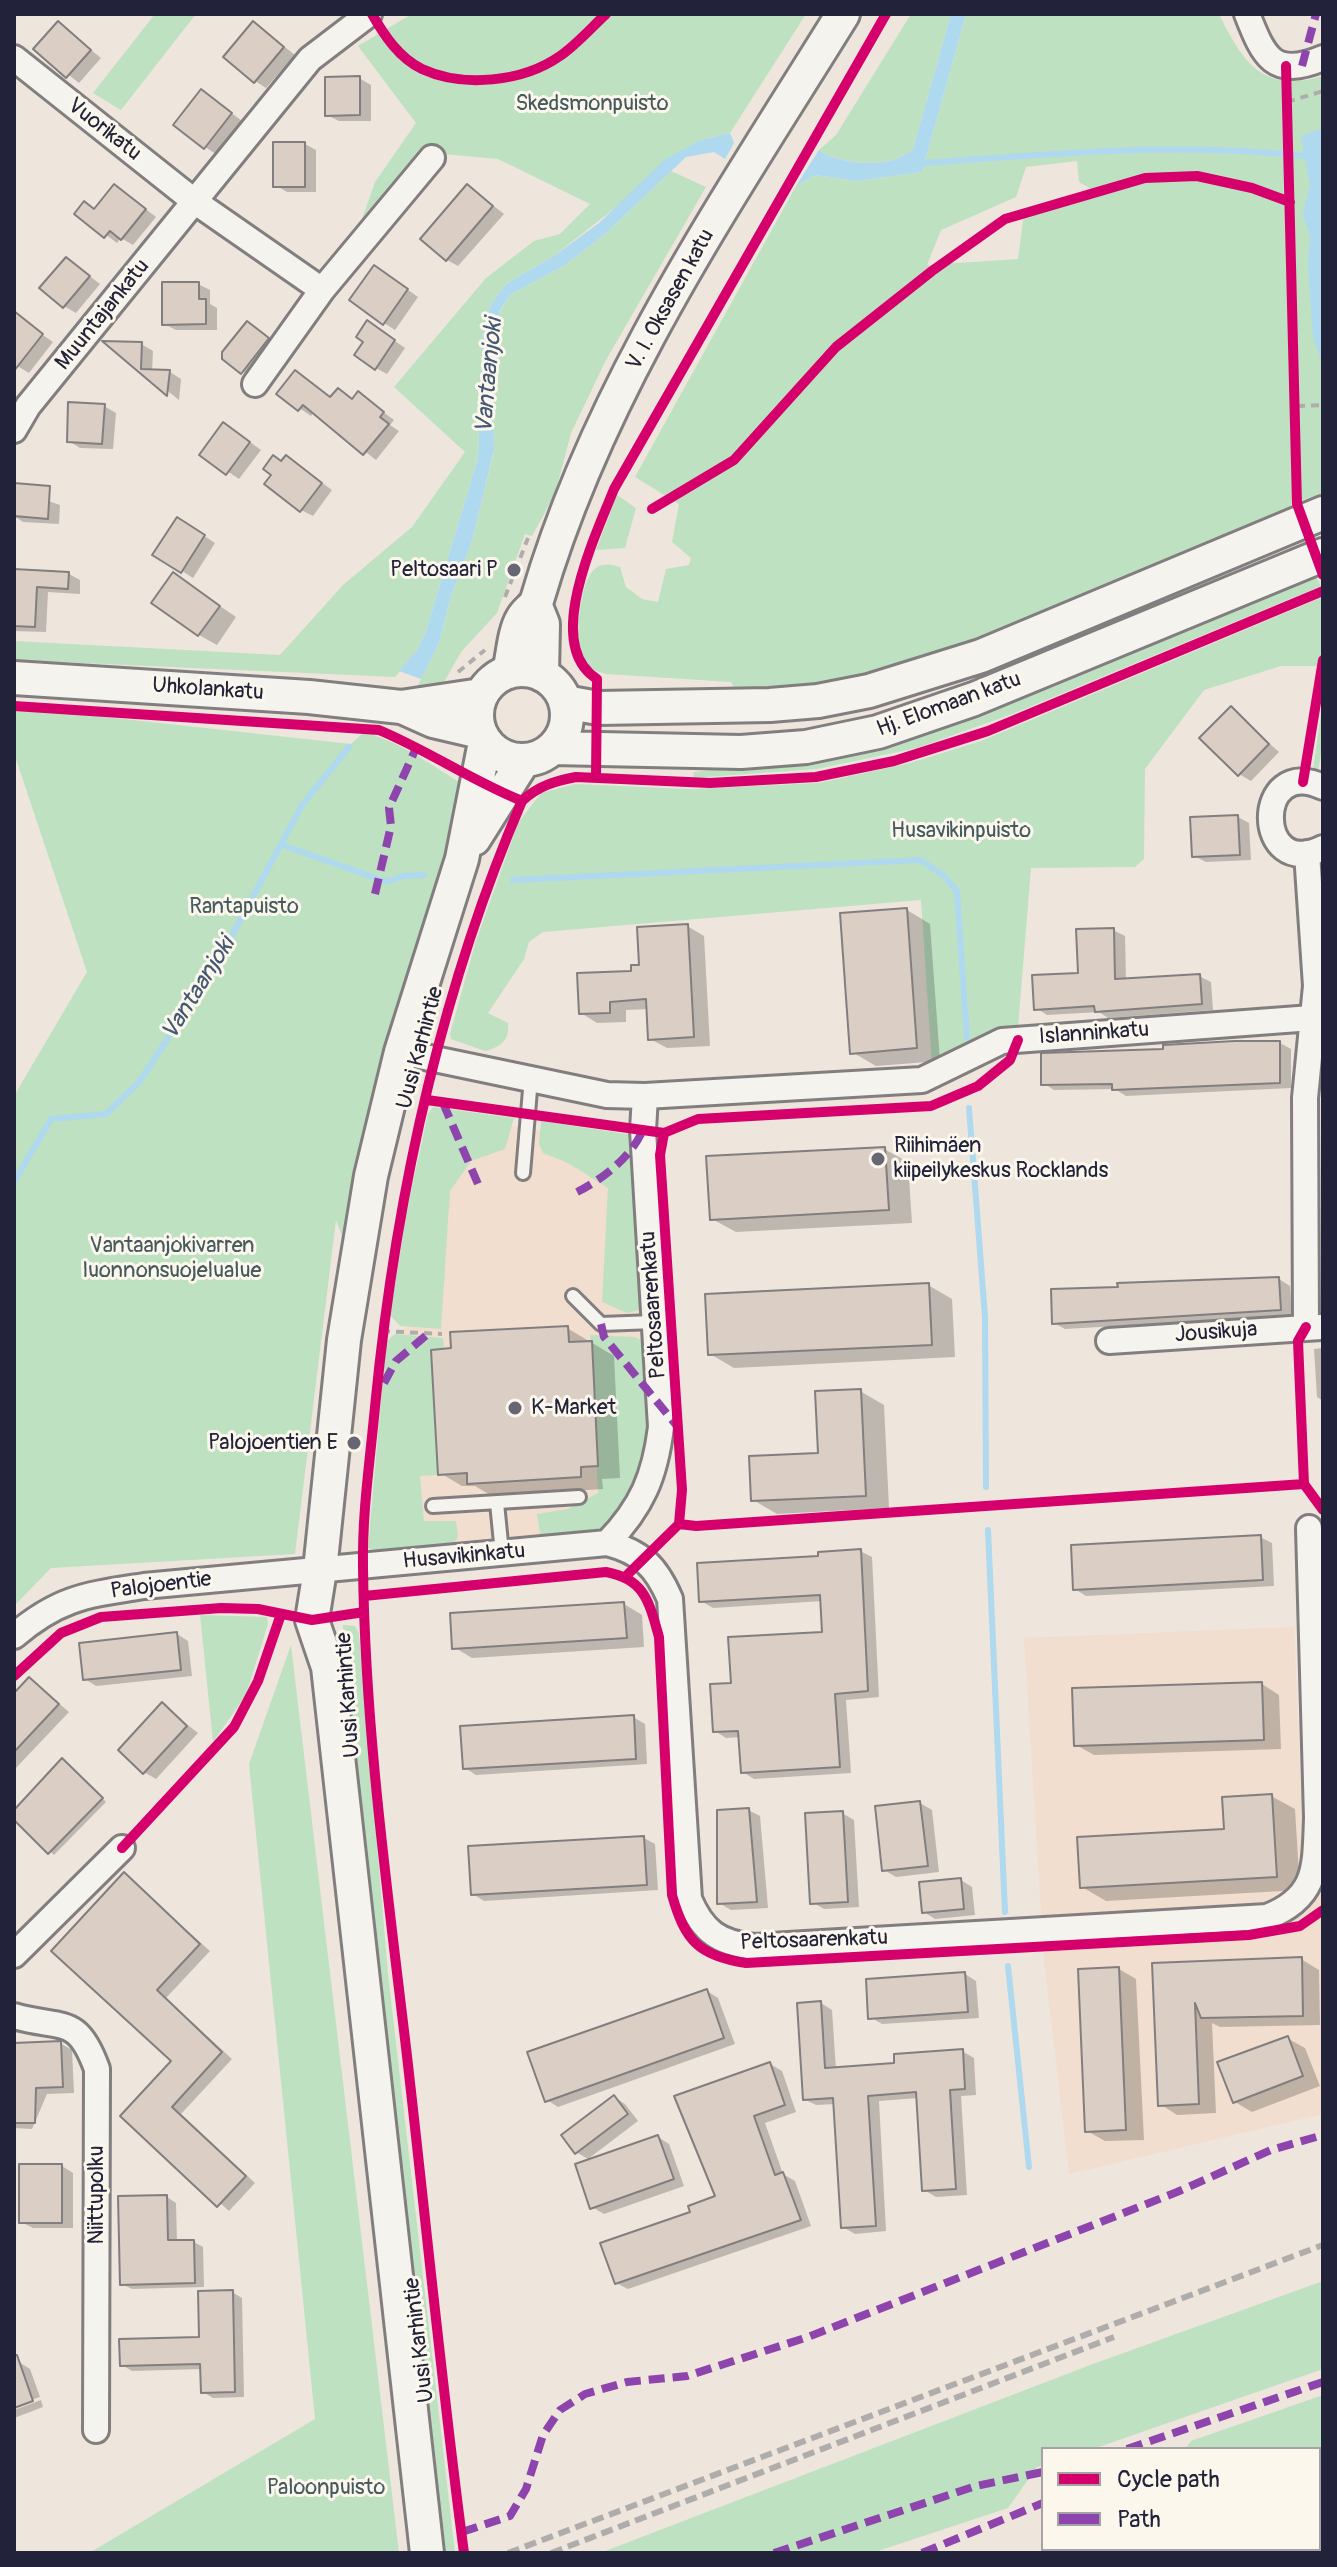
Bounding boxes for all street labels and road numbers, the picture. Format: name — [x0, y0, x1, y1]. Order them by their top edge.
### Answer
street label: Vuorikatu — [62, 93, 146, 167]
street label: V. I. Oksasen katu — [621, 225, 721, 375]
street label: Muuntajankatu — [50, 254, 156, 376]
street label: Hj. Elomaan katu — [873, 667, 1025, 743]
street label: Uhkolankatu — [151, 673, 265, 707]
street label: Uusi Karhintie — [392, 984, 450, 1112]
street label: Islanninkatu — [1038, 1017, 1150, 1051]
street label: Peltosaarenkatu — [636, 1230, 672, 1380]
street label: Jousikuja — [1174, 1317, 1258, 1349]
street label: Husavikinkatu — [402, 1538, 526, 1576]
street label: Palojoentie — [109, 1567, 213, 1605]
street label: Uusi Karhintie — [331, 1631, 367, 1759]
street label: Peltosaarenkatu — [740, 1925, 888, 1957]
street label: Niittupolku — [84, 2145, 110, 2245]
street label: Uusi Karhintie — [399, 2276, 441, 2404]

